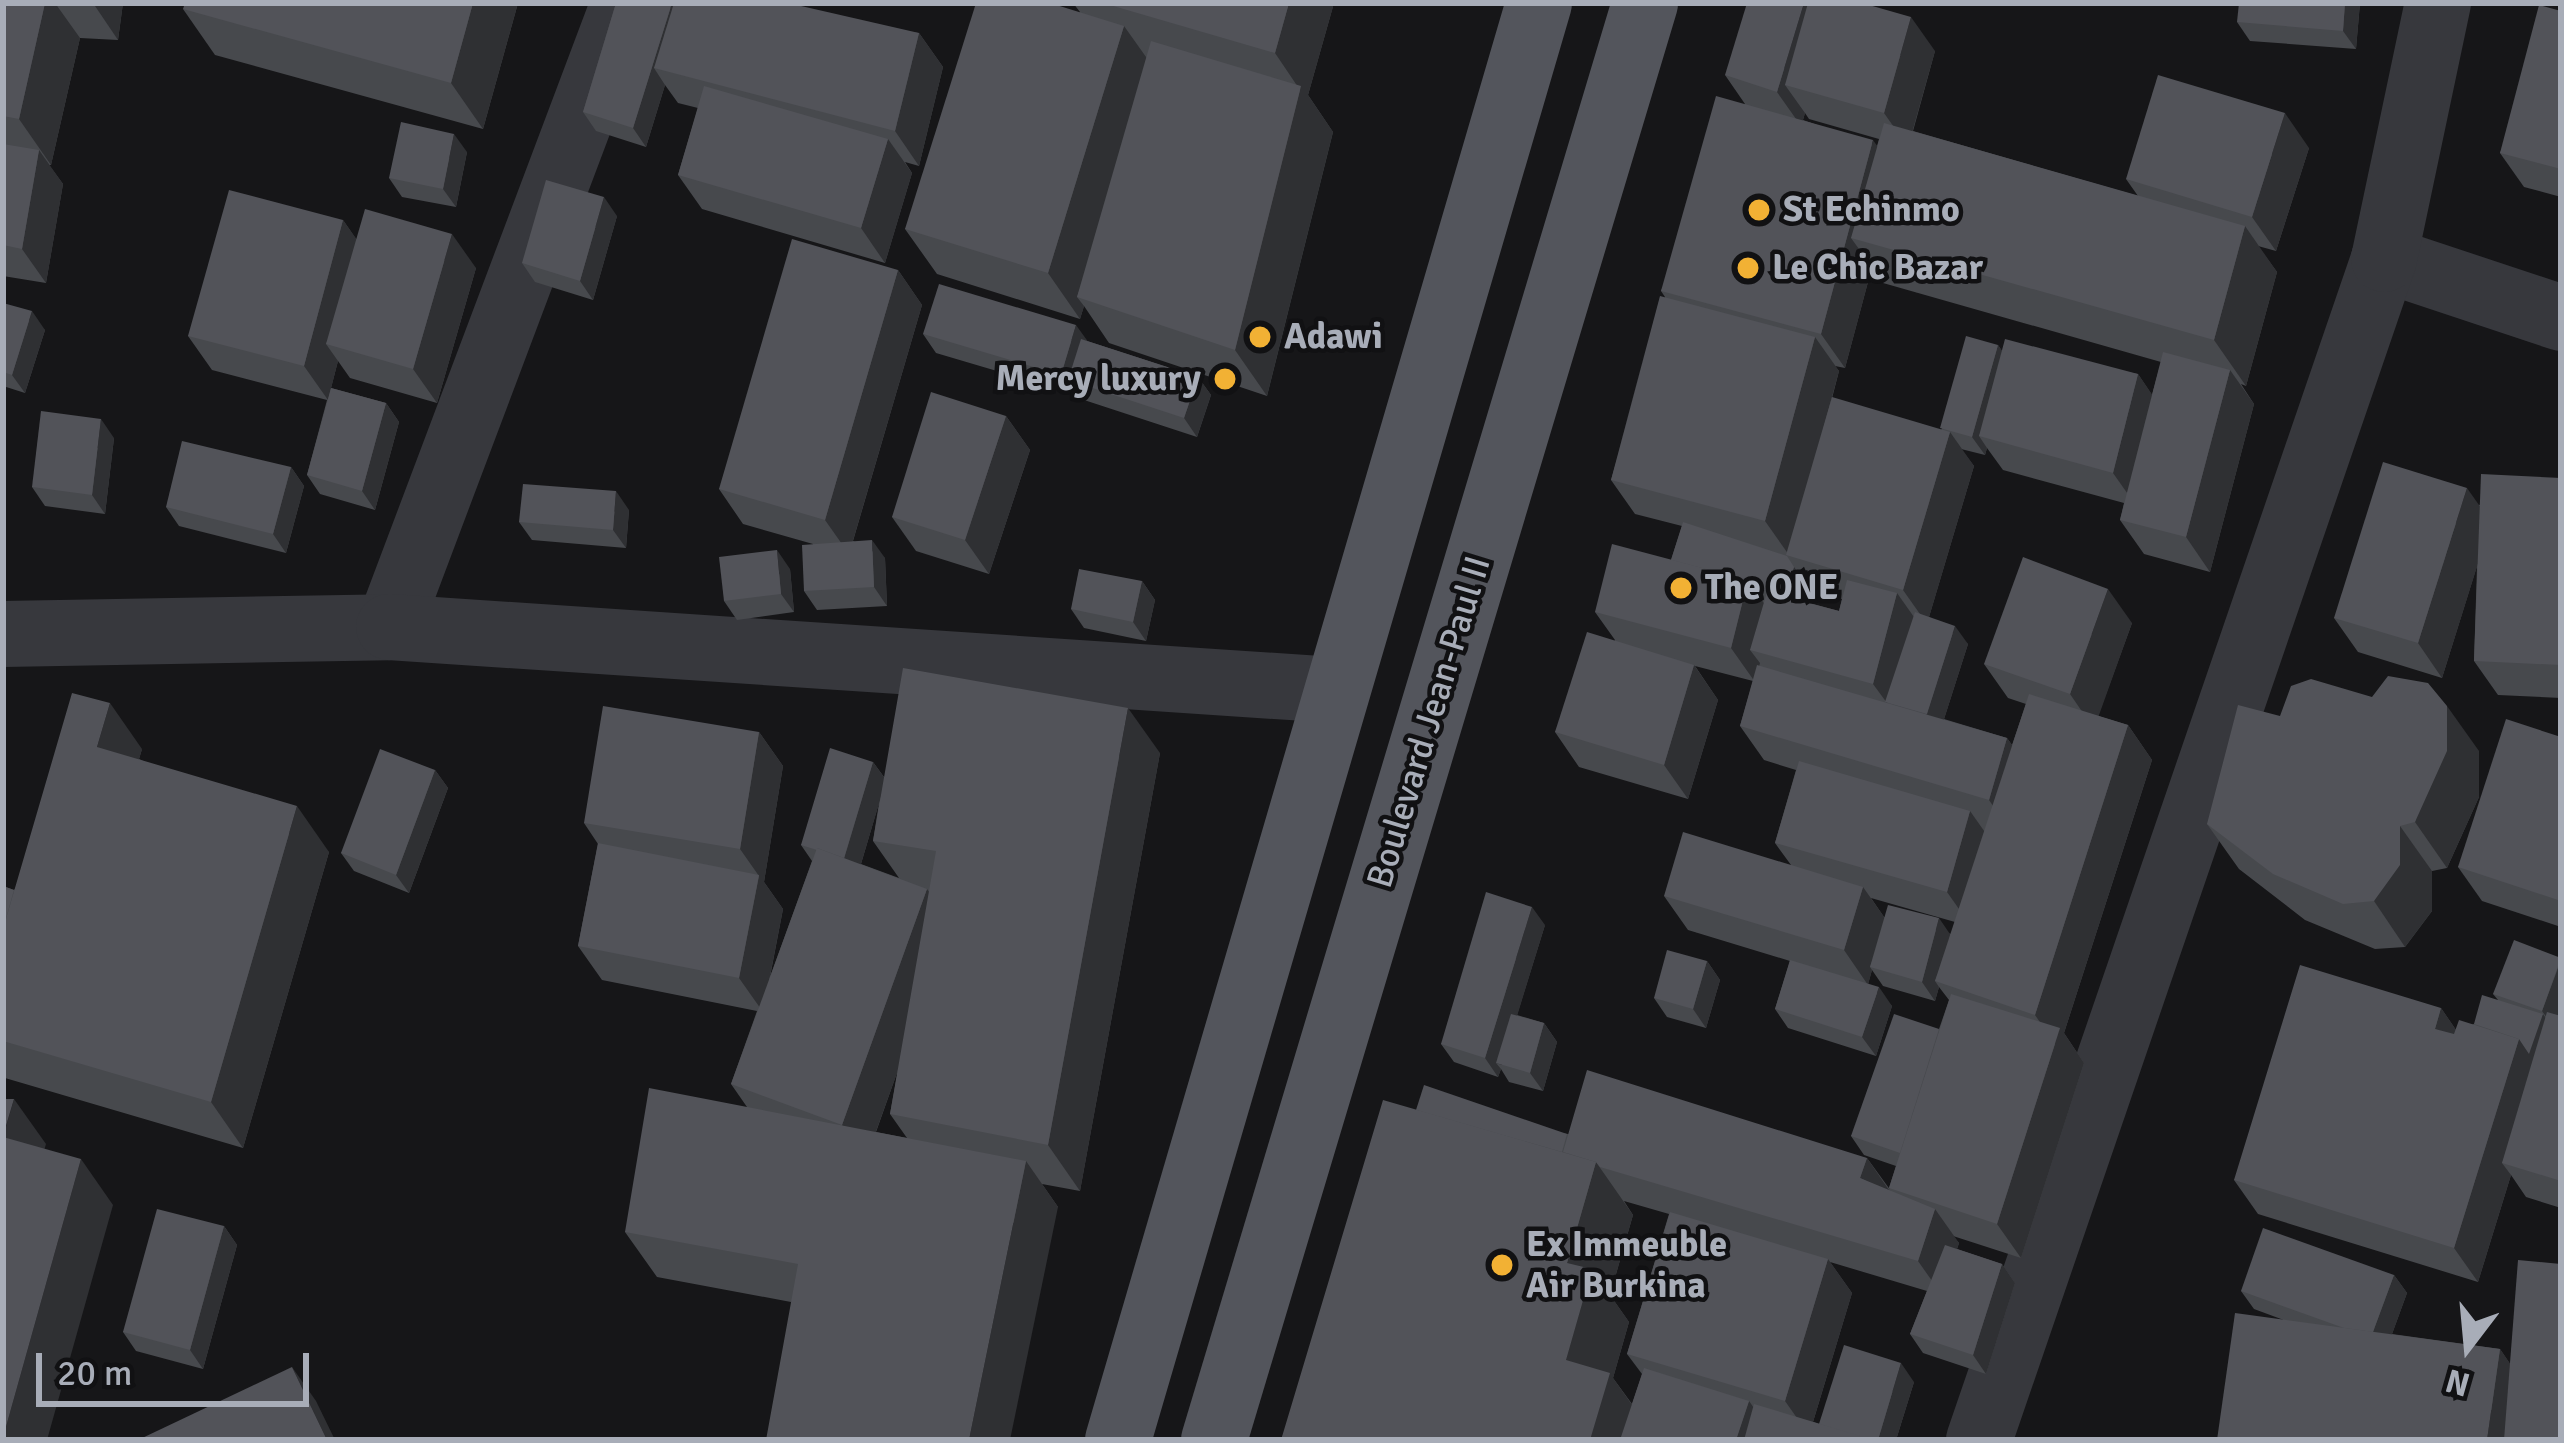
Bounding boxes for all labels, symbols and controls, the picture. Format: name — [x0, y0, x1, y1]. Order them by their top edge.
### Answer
place label: St Echinmo — [1783, 188, 1960, 232]
marker: St Echinmo — [1746, 197, 1772, 223]
place label: Le Chic Bazar — [1772, 246, 1983, 290]
marker: Le Chic Bazar — [1735, 255, 1761, 281]
place label: Adawi — [1284, 315, 1383, 359]
marker: Adawi — [1247, 324, 1273, 350]
place label: Mercy luxury — [995, 357, 1201, 401]
marker: Mercy luxury — [1212, 366, 1238, 392]
street label: Boulevard Jean-Paul II — [1358, 551, 1500, 893]
place label: The ONE — [1705, 566, 1838, 610]
marker: The ONE — [1668, 575, 1694, 601]
place label: Ex Immeuble Air Burkina — [1526, 1222, 1727, 1307]
marker: Ex Immeuble Air Burkina — [1489, 1252, 1515, 1278]
north arrow — [2408, 1287, 2528, 1407]
scale bar — [42, 1329, 315, 1403]
text: 20 m — [57, 1351, 133, 1396]
text: N — [2441, 1359, 2475, 1405]

